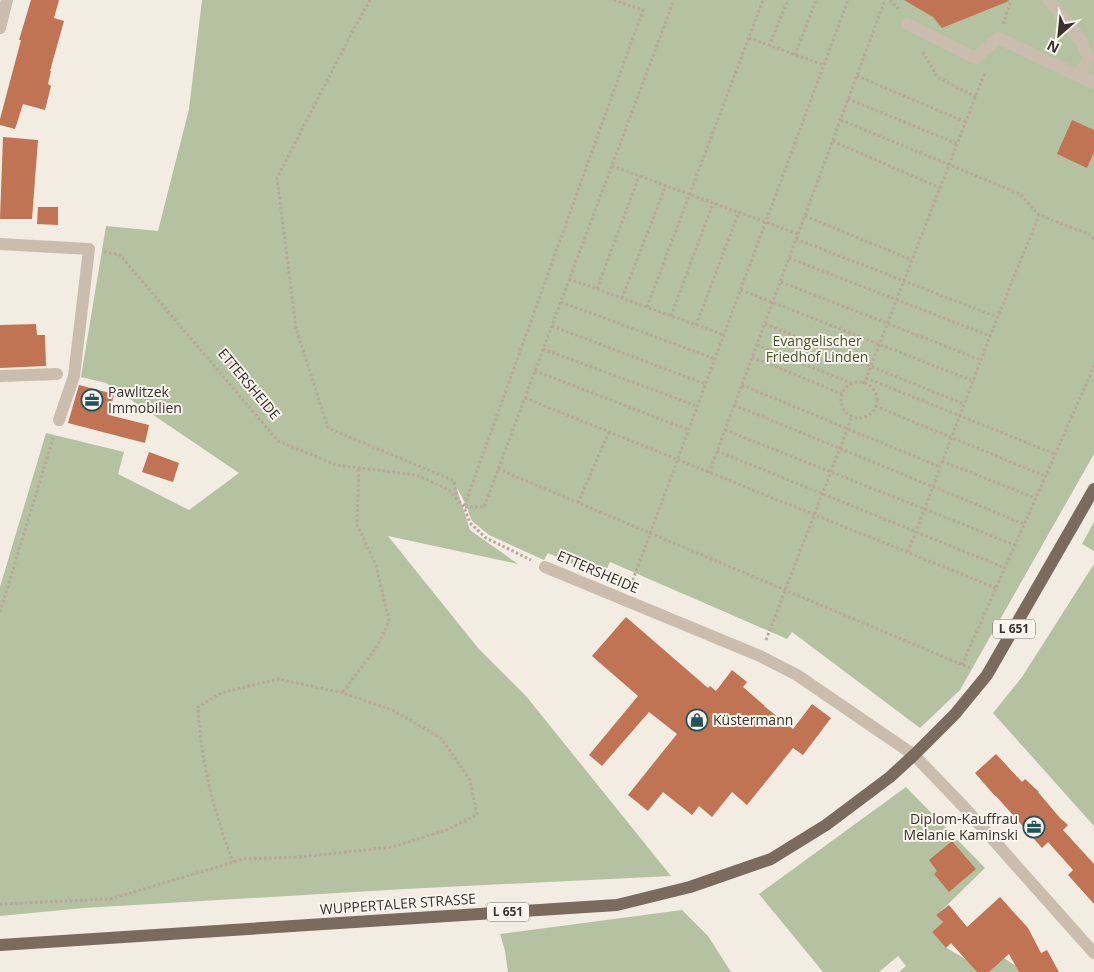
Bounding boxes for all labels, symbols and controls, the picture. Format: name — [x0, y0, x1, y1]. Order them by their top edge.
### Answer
north arrow — [1034, 10, 1084, 60]
text: N — [1043, 36, 1062, 58]
park label: Evangelischer Friedhof Linden — [766, 331, 868, 366]
street label: ETTERSHEIDE — [214, 344, 285, 423]
place label: Pawlitzek Immobilien — [108, 382, 182, 417]
office icon: Pawlitzek Immobilien — [80, 388, 104, 412]
street label: ETTERSHEIDE — [554, 546, 642, 597]
road number: L 651 — [993, 620, 1035, 638]
shop icon: Küstermann — [685, 708, 709, 732]
place label: Küstermann — [713, 710, 793, 729]
place label: Diplom-Kauffrau Melanie Kaminski — [904, 809, 1018, 844]
office icon: Diplom-Kauffrau Melanie Kaminski — [1022, 815, 1046, 839]
street label: WUPPERTALER STRASSE — [319, 889, 477, 918]
road number: L 651 — [487, 902, 529, 922]

